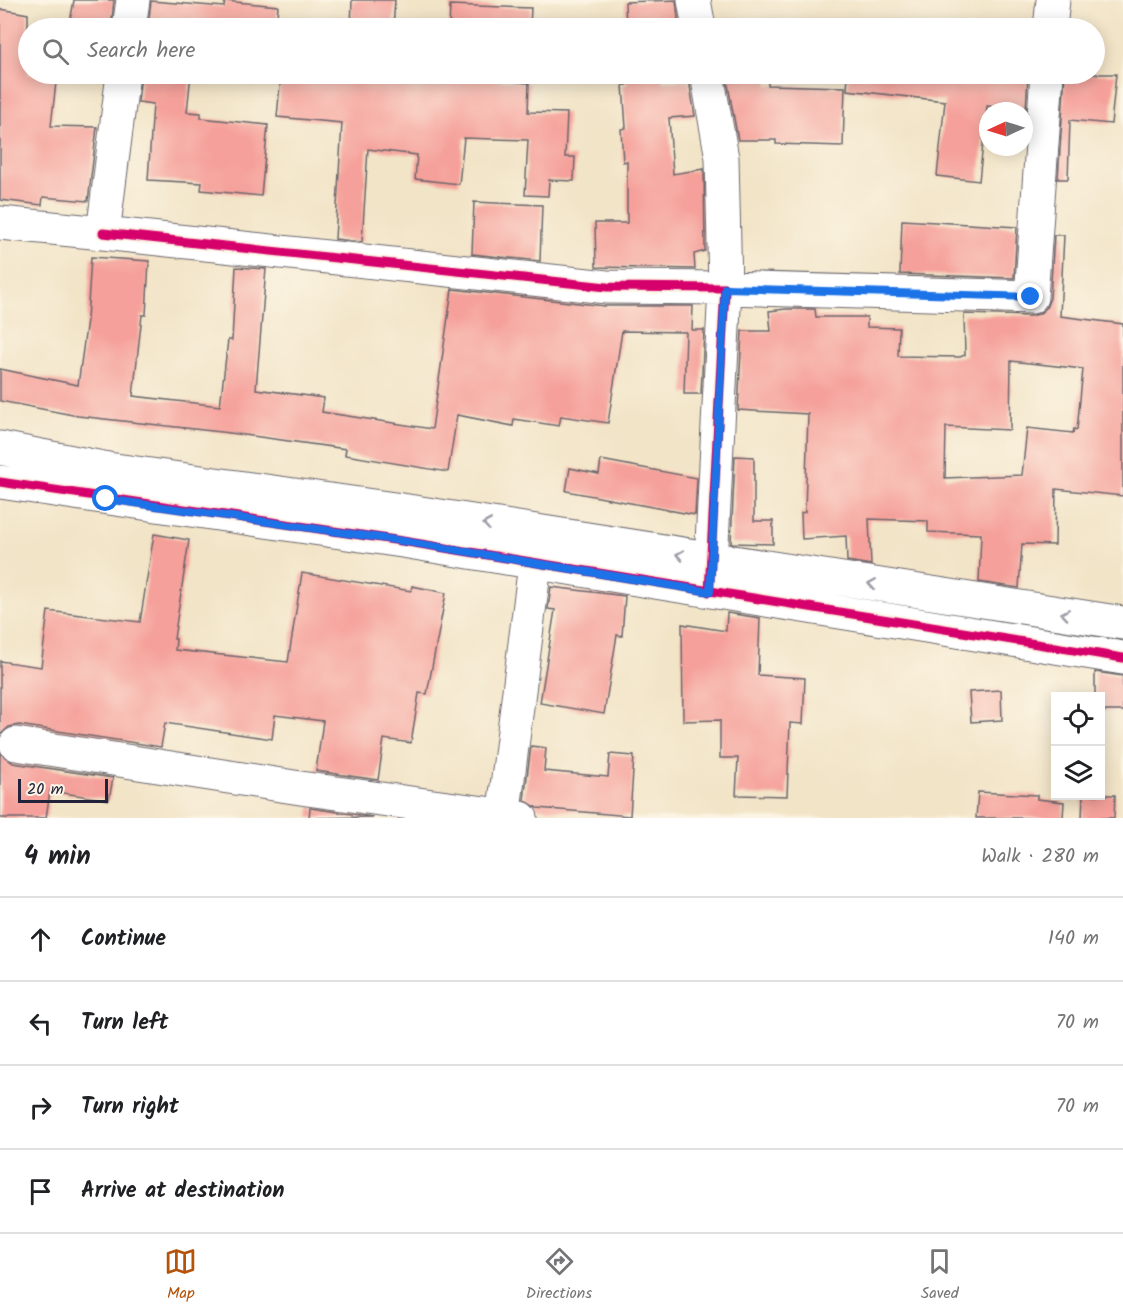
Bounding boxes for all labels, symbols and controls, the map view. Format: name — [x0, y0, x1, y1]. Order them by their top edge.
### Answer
search box — [18, 18, 1105, 84]
text: Search here — [87, 34, 195, 69]
icon: search — [39, 35, 72, 68]
north arrow — [979, 102, 1033, 156]
route end — [1017, 283, 1043, 309]
route start — [92, 485, 118, 511]
one-way arrow — [482, 518, 492, 531]
one-way arrow — [675, 549, 684, 561]
one-way arrow — [868, 579, 877, 591]
one-way arrow — [1061, 608, 1071, 621]
map controls — [1051, 692, 1105, 800]
button: locate — [1051, 692, 1105, 746]
button: layers — [1051, 746, 1105, 800]
scale bar — [18, 776, 108, 804]
text: 20 m — [27, 777, 63, 802]
text: 4 min — [24, 836, 91, 878]
text: Walk · 280 m — [981, 841, 1099, 873]
text: Continue — [81, 922, 166, 957]
icon: ahead — [24, 923, 57, 956]
text: 140 m — [1048, 923, 1099, 955]
text: Turn left — [81, 1006, 168, 1041]
icon: left — [24, 1007, 57, 1040]
text: 70 m — [1056, 1007, 1099, 1039]
text: Turn right — [81, 1090, 179, 1125]
icon: right — [24, 1091, 57, 1124]
text: 70 m — [1056, 1091, 1099, 1123]
text: Arrive at destination — [81, 1174, 284, 1209]
icon: arrive — [24, 1175, 57, 1208]
tab: Map — [164, 1245, 197, 1306]
tab: Directions — [526, 1245, 592, 1306]
tab: Saved — [921, 1245, 959, 1306]

